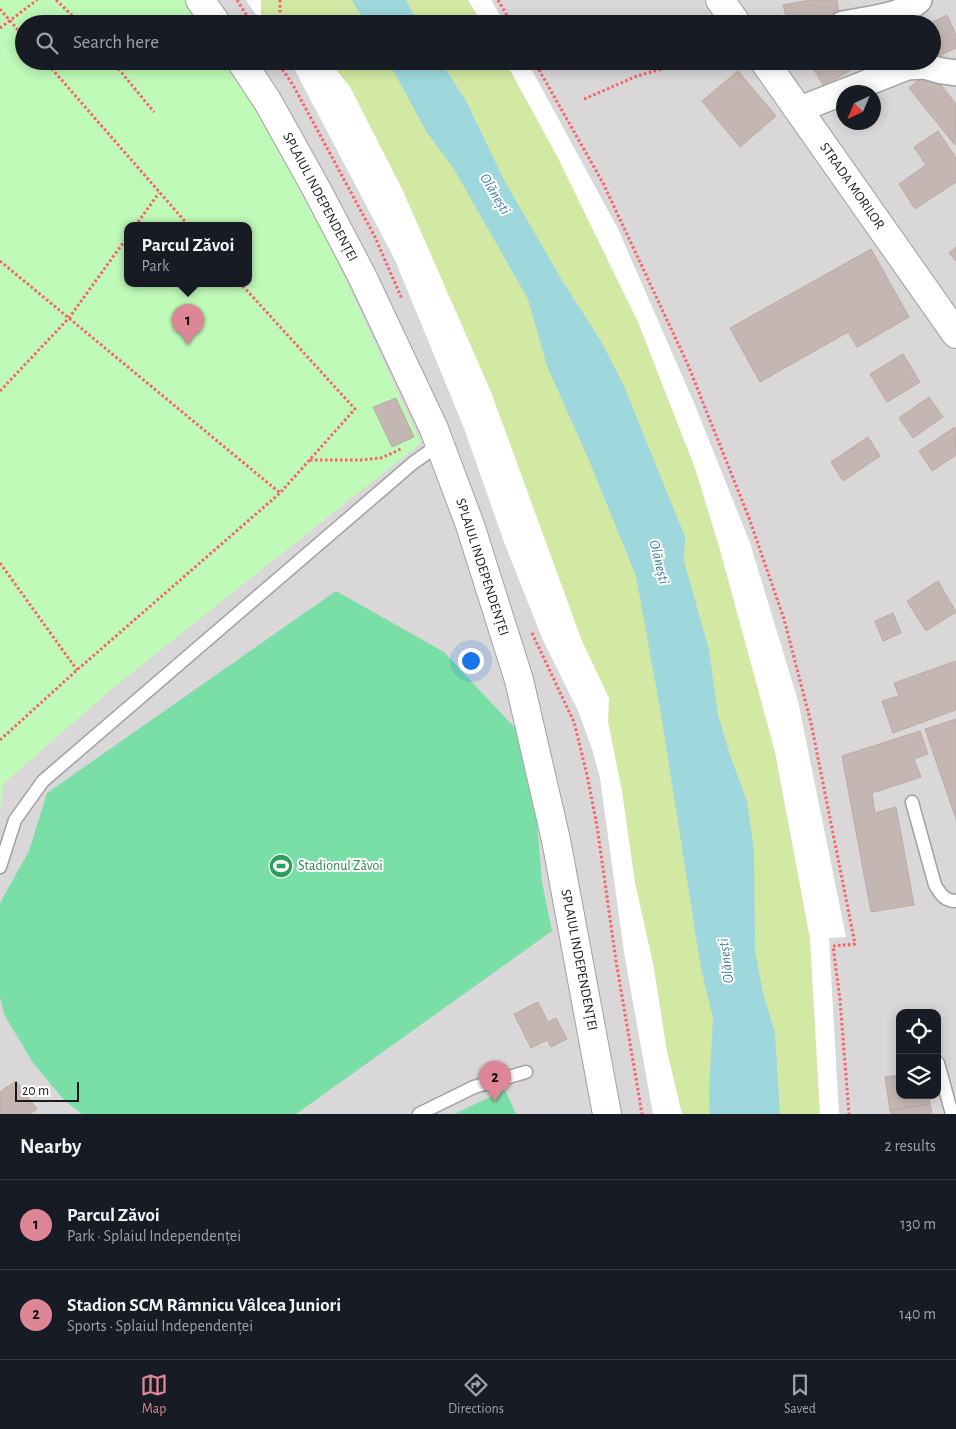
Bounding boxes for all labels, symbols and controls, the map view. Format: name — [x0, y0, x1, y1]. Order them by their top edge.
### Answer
search box — [15, 15, 941, 70]
icon: search — [33, 29, 61, 57]
text: Search here — [73, 33, 159, 52]
north arrow — [836, 85, 881, 130]
street label: SPLAIUL INDEPENDENȚEI — [279, 130, 360, 264]
street label: STRADA MORILOR — [817, 140, 887, 232]
water label: Olănești — [476, 171, 513, 218]
popup — [124, 222, 252, 287]
text: Parcul Zăvoi — [142, 236, 234, 255]
text: Park — [142, 258, 169, 274]
pin: 1 — [172, 304, 204, 345]
street label: SPLAIUL INDEPENDENȚEI — [452, 497, 511, 638]
water label: Olănești — [645, 538, 672, 586]
your location — [458, 648, 484, 674]
sports icon: Stadionul Zăvoi — [268, 853, 294, 879]
place label: Stadionul Zăvoi — [298, 859, 383, 873]
street label: SPLAIUL INDEPENDENȚEI — [557, 888, 600, 1032]
water label: Olănești — [716, 938, 737, 984]
map controls — [896, 1009, 941, 1099]
button: locate — [896, 1009, 941, 1054]
button: layers — [896, 1054, 941, 1099]
pin: 2 — [479, 1061, 511, 1102]
scale bar — [15, 1079, 79, 1102]
text: 20 m — [22, 1084, 49, 1098]
text: Nearby — [20, 1136, 81, 1157]
text: 2 results — [884, 1138, 936, 1154]
text: Parcul Zăvoi — [67, 1206, 160, 1225]
text: 1 — [33, 1216, 39, 1232]
text: 130 m — [900, 1216, 936, 1232]
text: Park · Splaiul Independenței — [67, 1228, 241, 1244]
text: Stadion SCM Râmnicu Vâlcea Juniori — [67, 1296, 341, 1315]
text: 2 — [32, 1306, 40, 1322]
text: 140 m — [899, 1306, 936, 1322]
text: Sports · Splaiul Independenței — [67, 1318, 253, 1334]
tab: Map — [140, 1371, 168, 1418]
tab: Directions — [448, 1371, 504, 1418]
tab: Saved — [784, 1371, 816, 1418]

